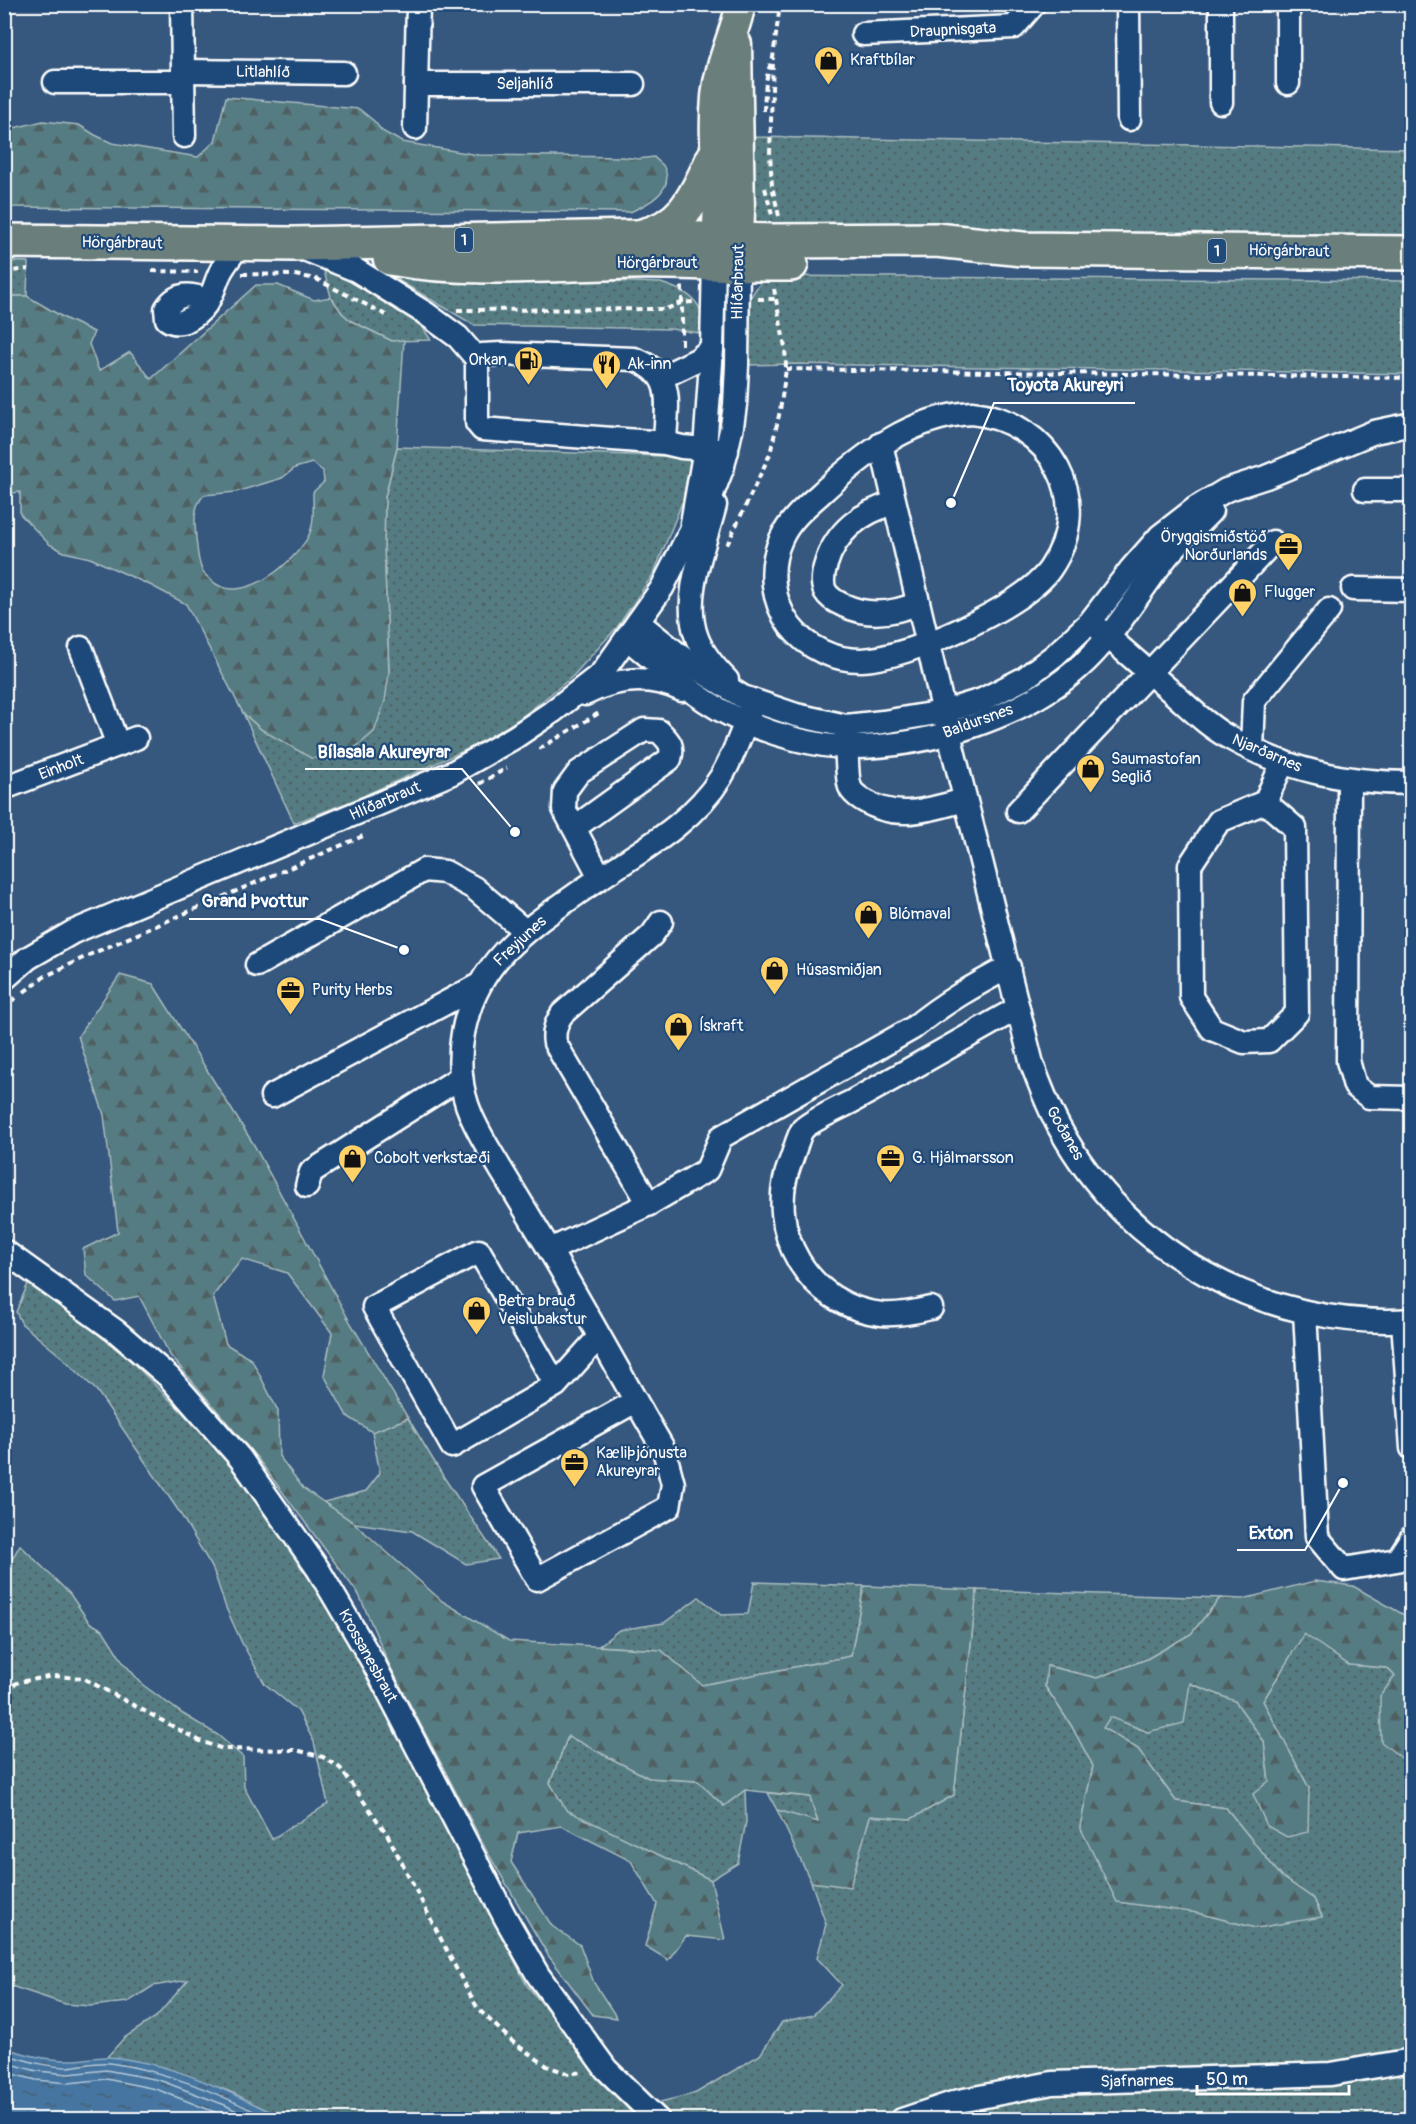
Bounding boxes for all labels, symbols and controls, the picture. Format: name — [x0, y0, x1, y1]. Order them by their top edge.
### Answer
street label: Draupnisgata — [909, 18, 997, 42]
shop icon: Kraftbílar — [813, 44, 845, 86]
place label: Kraftbílar — [850, 50, 915, 70]
street label: Litlahlíð — [236, 62, 290, 82]
street label: Seljahlíð — [497, 74, 554, 94]
road number: 1 — [455, 228, 473, 252]
street label: Hörgárbraut — [81, 232, 163, 254]
road number: 1 — [1208, 239, 1226, 263]
street label: Hörgárbraut — [1248, 240, 1330, 262]
street label: Hlíðarbraut — [727, 243, 749, 320]
street label: Hörgárbraut — [616, 253, 698, 273]
fuel station icon: Orkan — [512, 344, 544, 386]
restaurant icon: Ak-inn — [590, 348, 622, 390]
place label: Orkan — [468, 350, 507, 370]
place label: Ak-inn — [627, 354, 672, 374]
callout: Toyota Akureyri — [994, 367, 1135, 403]
text: Toyota Akureyri — [1006, 374, 1123, 397]
place label: Öryggismiðstöð Norðurlands — [1160, 527, 1267, 565]
office icon: Öryggismiðstöð Norðurlands — [1272, 530, 1304, 572]
shop icon: Flugger — [1227, 576, 1259, 618]
place label: Flugger — [1264, 582, 1315, 602]
street label: Baldursnes — [940, 699, 1016, 743]
street label: Njarðarnes — [1229, 729, 1305, 777]
callout: Bílasala Akureyrar — [305, 733, 462, 769]
text: Bílasala Akureyrar — [318, 741, 451, 764]
street label: Einholt — [36, 749, 87, 785]
place label: Saumastofan Seglið — [1111, 749, 1201, 787]
shop icon: Saumastofan Seglið — [1074, 752, 1106, 794]
street label: Hlíðarbraut — [346, 777, 424, 825]
callout: Grand Þvottur — [189, 883, 320, 919]
text: Grand Þvottur — [202, 890, 309, 913]
shop icon: Blómaval — [852, 898, 884, 940]
place label: Blómaval — [889, 904, 951, 924]
street label: Freyjunes — [489, 911, 551, 971]
shop icon: Húsasmiðjan — [759, 954, 791, 996]
place label: Húsasmiðjan — [796, 960, 882, 980]
office icon: Purity Herbs — [275, 974, 307, 1016]
place label: Purity Herbs — [312, 980, 392, 1000]
shop icon: Ískraft — [662, 1010, 694, 1052]
place label: Ískraft — [699, 1016, 744, 1036]
street label: Goðanes — [1042, 1102, 1088, 1164]
shop icon: Cobolt verkstæði — [337, 1142, 369, 1184]
office icon: G. Hjálmarsson — [875, 1142, 907, 1184]
place label: Cobolt verkstæði — [374, 1148, 490, 1168]
place label: G. Hjálmarsson — [912, 1148, 1014, 1168]
place label: Betra brauð Veislubakstur — [498, 1291, 587, 1329]
shop icon: Betra brauð Veislubakstur — [461, 1294, 493, 1336]
place label: Kæliþjónusta Akureyrar — [596, 1443, 687, 1481]
office icon: Kæliþjónusta Akureyrar — [559, 1446, 591, 1488]
callout: Exton — [1237, 1514, 1305, 1550]
text: Exton — [1249, 1522, 1293, 1545]
street label: Krossanesbraut — [334, 1606, 402, 1707]
scale bar — [1197, 2058, 1348, 2096]
text: 50 m — [1206, 2068, 1248, 2091]
street label: Sjafnarnes — [1100, 2070, 1174, 2092]

